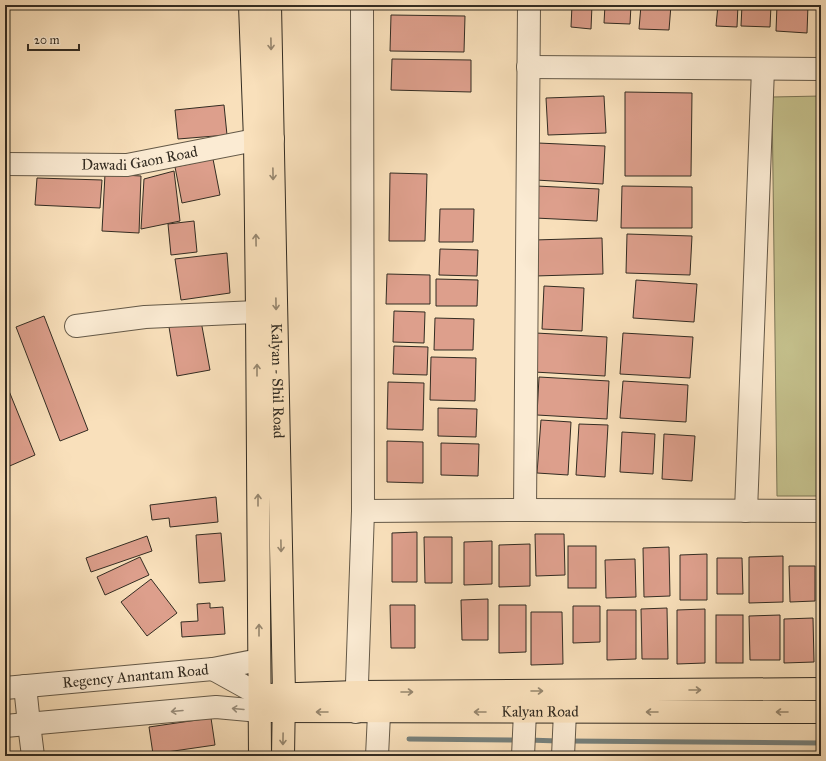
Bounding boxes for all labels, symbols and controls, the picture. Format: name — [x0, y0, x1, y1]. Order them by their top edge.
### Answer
scale bar — [28, 26, 79, 52]
text: 20 m — [34, 33, 60, 47]
one-way arrow — [267, 37, 275, 50]
street label: Dawadi Gaon Road — [81, 142, 200, 174]
one-way arrow — [270, 167, 277, 180]
one-way arrow — [252, 234, 260, 247]
one-way arrow — [272, 297, 280, 310]
street label: Kalyan - Shil Road — [267, 323, 288, 439]
one-way arrow — [254, 364, 261, 377]
one-way arrow — [254, 494, 262, 507]
one-way arrow — [277, 539, 285, 552]
one-way arrow — [255, 624, 263, 637]
street label: Regency Anantam Road — [62, 660, 210, 692]
one-way arrow — [688, 686, 701, 694]
one-way arrow — [530, 687, 543, 695]
one-way arrow — [400, 688, 413, 696]
street label: Kalyan Road — [501, 702, 579, 721]
one-way arrow — [232, 706, 245, 713]
one-way arrow — [171, 707, 184, 715]
one-way arrow — [316, 708, 329, 716]
one-way arrow — [474, 708, 487, 716]
one-way arrow — [646, 708, 659, 716]
one-way arrow — [776, 708, 789, 716]
one-way arrow — [279, 732, 287, 745]

